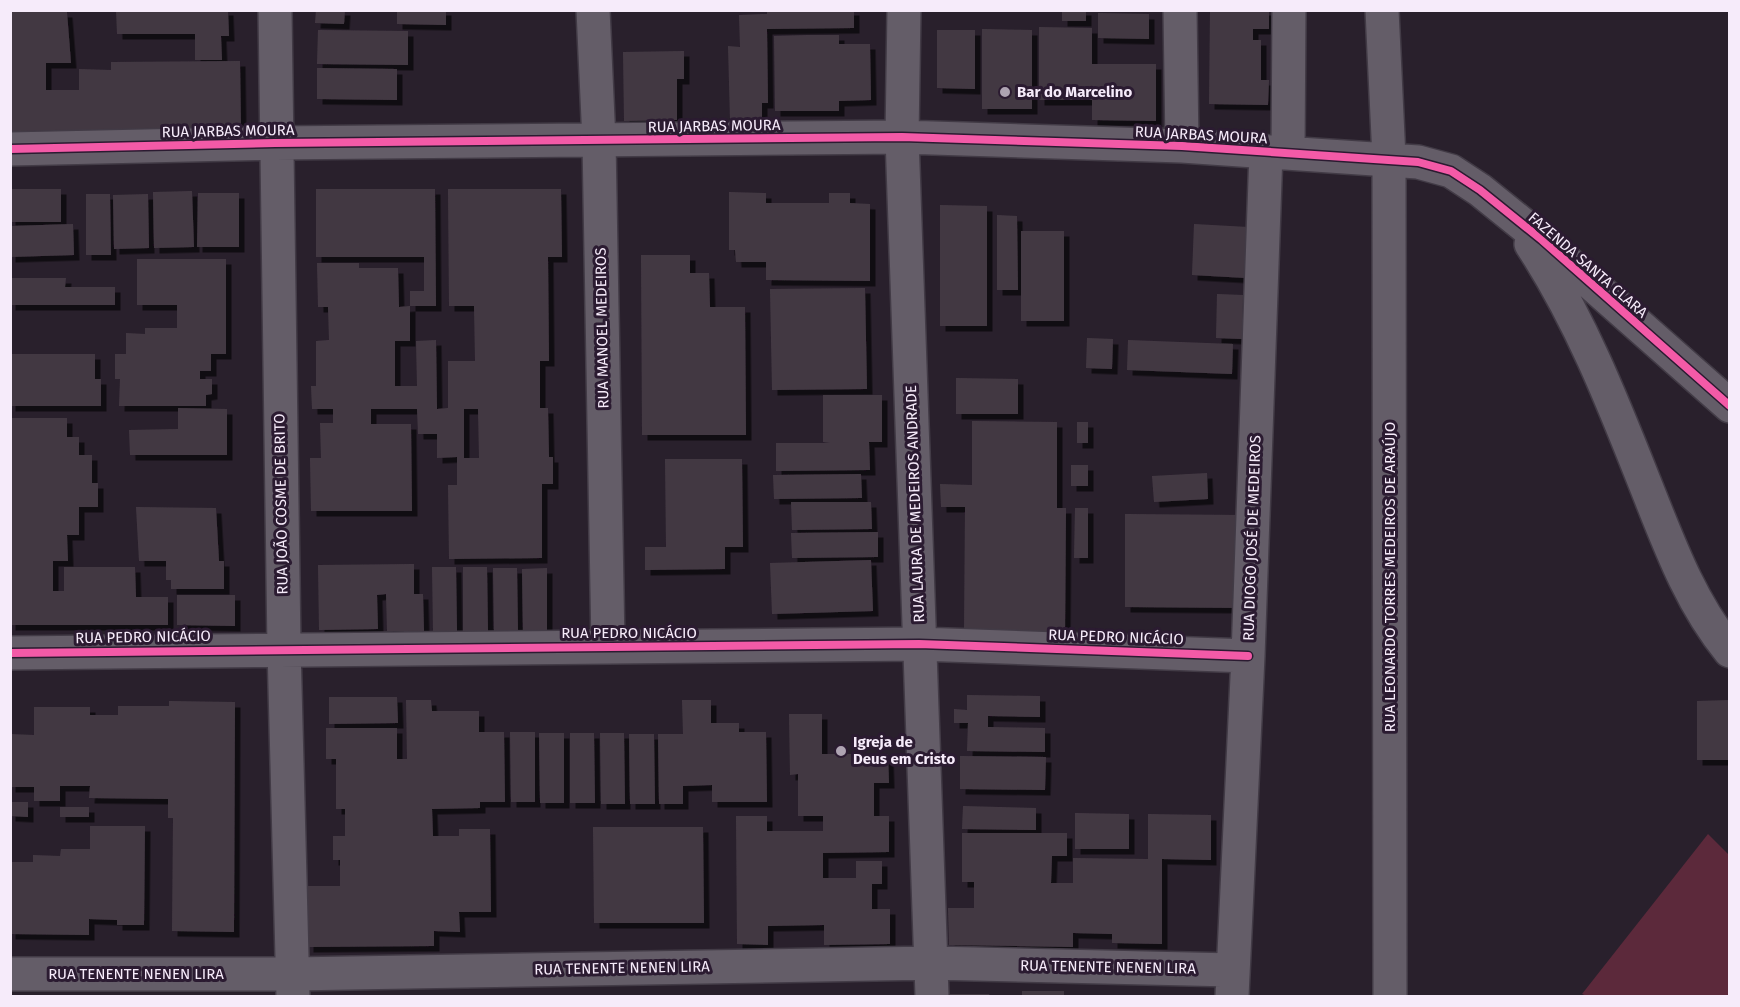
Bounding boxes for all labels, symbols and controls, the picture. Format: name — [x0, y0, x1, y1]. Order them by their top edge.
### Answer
place label: Bar do Marcelino — [1017, 83, 1132, 101]
marker: Bar do Marcelino — [998, 85, 1012, 99]
street label: RUA JARBAS MOURA — [647, 116, 781, 136]
street label: RUA JARBAS MOURA — [161, 121, 295, 141]
street label: RUA JARBAS MOURA — [1134, 123, 1268, 147]
street label: FAZENDA SANTA CLARA — [1525, 208, 1652, 322]
street label: RUA MANOEL MEDEIROS — [592, 247, 612, 409]
street label: RUA LAURA DE MEDEIROS ANDRADE — [902, 385, 928, 623]
street label: RUA JOÃO COSME DE BRITO — [270, 413, 292, 595]
street label: RUA LEONARDO TORRES MEDEIROS DE ARAÚJO — [1381, 422, 1399, 732]
street label: RUA DIOGO JOSÉ DE MEDEIROS — [1239, 435, 1265, 641]
street label: RUA PEDRO NICÁCIO — [561, 624, 697, 642]
street label: RUA PEDRO NICÁCIO — [1048, 626, 1184, 648]
street label: RUA PEDRO NICÁCIO — [75, 627, 211, 647]
place label: Igreja de Deus em Cristo — [853, 733, 955, 768]
marker: Igreja de Deus em Cristo — [834, 744, 848, 758]
street label: RUA TENENTE NENEN LIRA — [1020, 956, 1196, 978]
street label: RUA TENENTE NENEN LIRA — [534, 957, 710, 979]
street label: RUA TENENTE NENEN LIRA — [48, 965, 224, 983]

